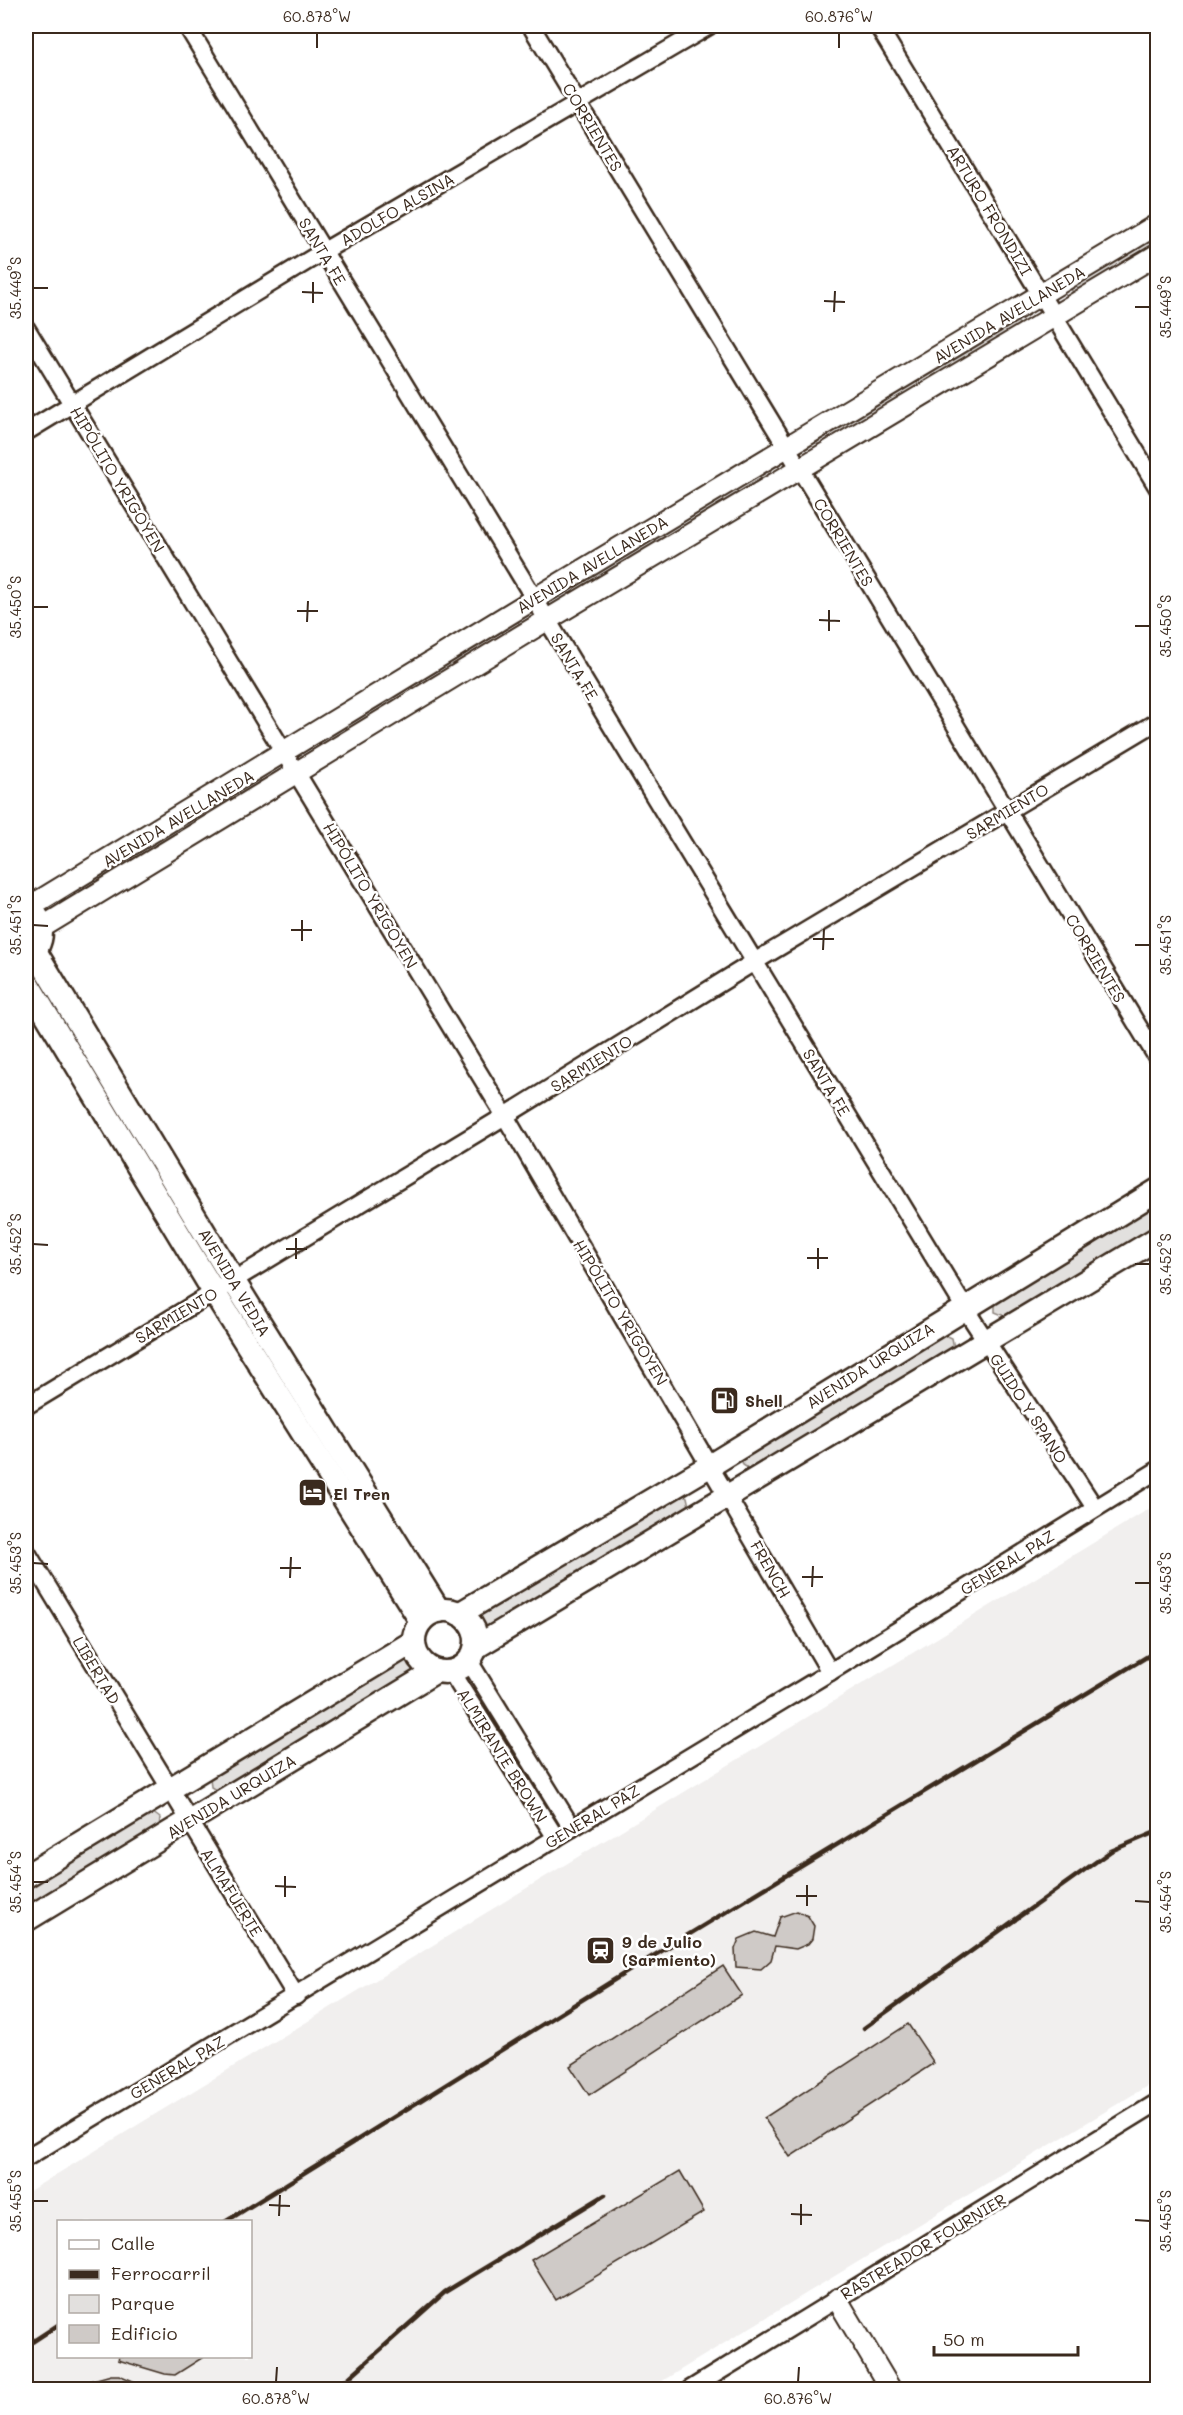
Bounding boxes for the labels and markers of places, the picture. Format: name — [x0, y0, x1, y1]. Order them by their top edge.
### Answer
fuel station icon: Shell — [708, 1384, 740, 1416]
place label: Shell — [745, 1390, 783, 1411]
hotel icon: El Tren — [296, 1477, 328, 1509]
place label: El Tren — [333, 1483, 390, 1504]
place label: 9 de Julio (Sarmiento) — [622, 1931, 716, 1970]
station icon: 9 de Julio (Sarmiento) — [585, 1934, 617, 1966]

